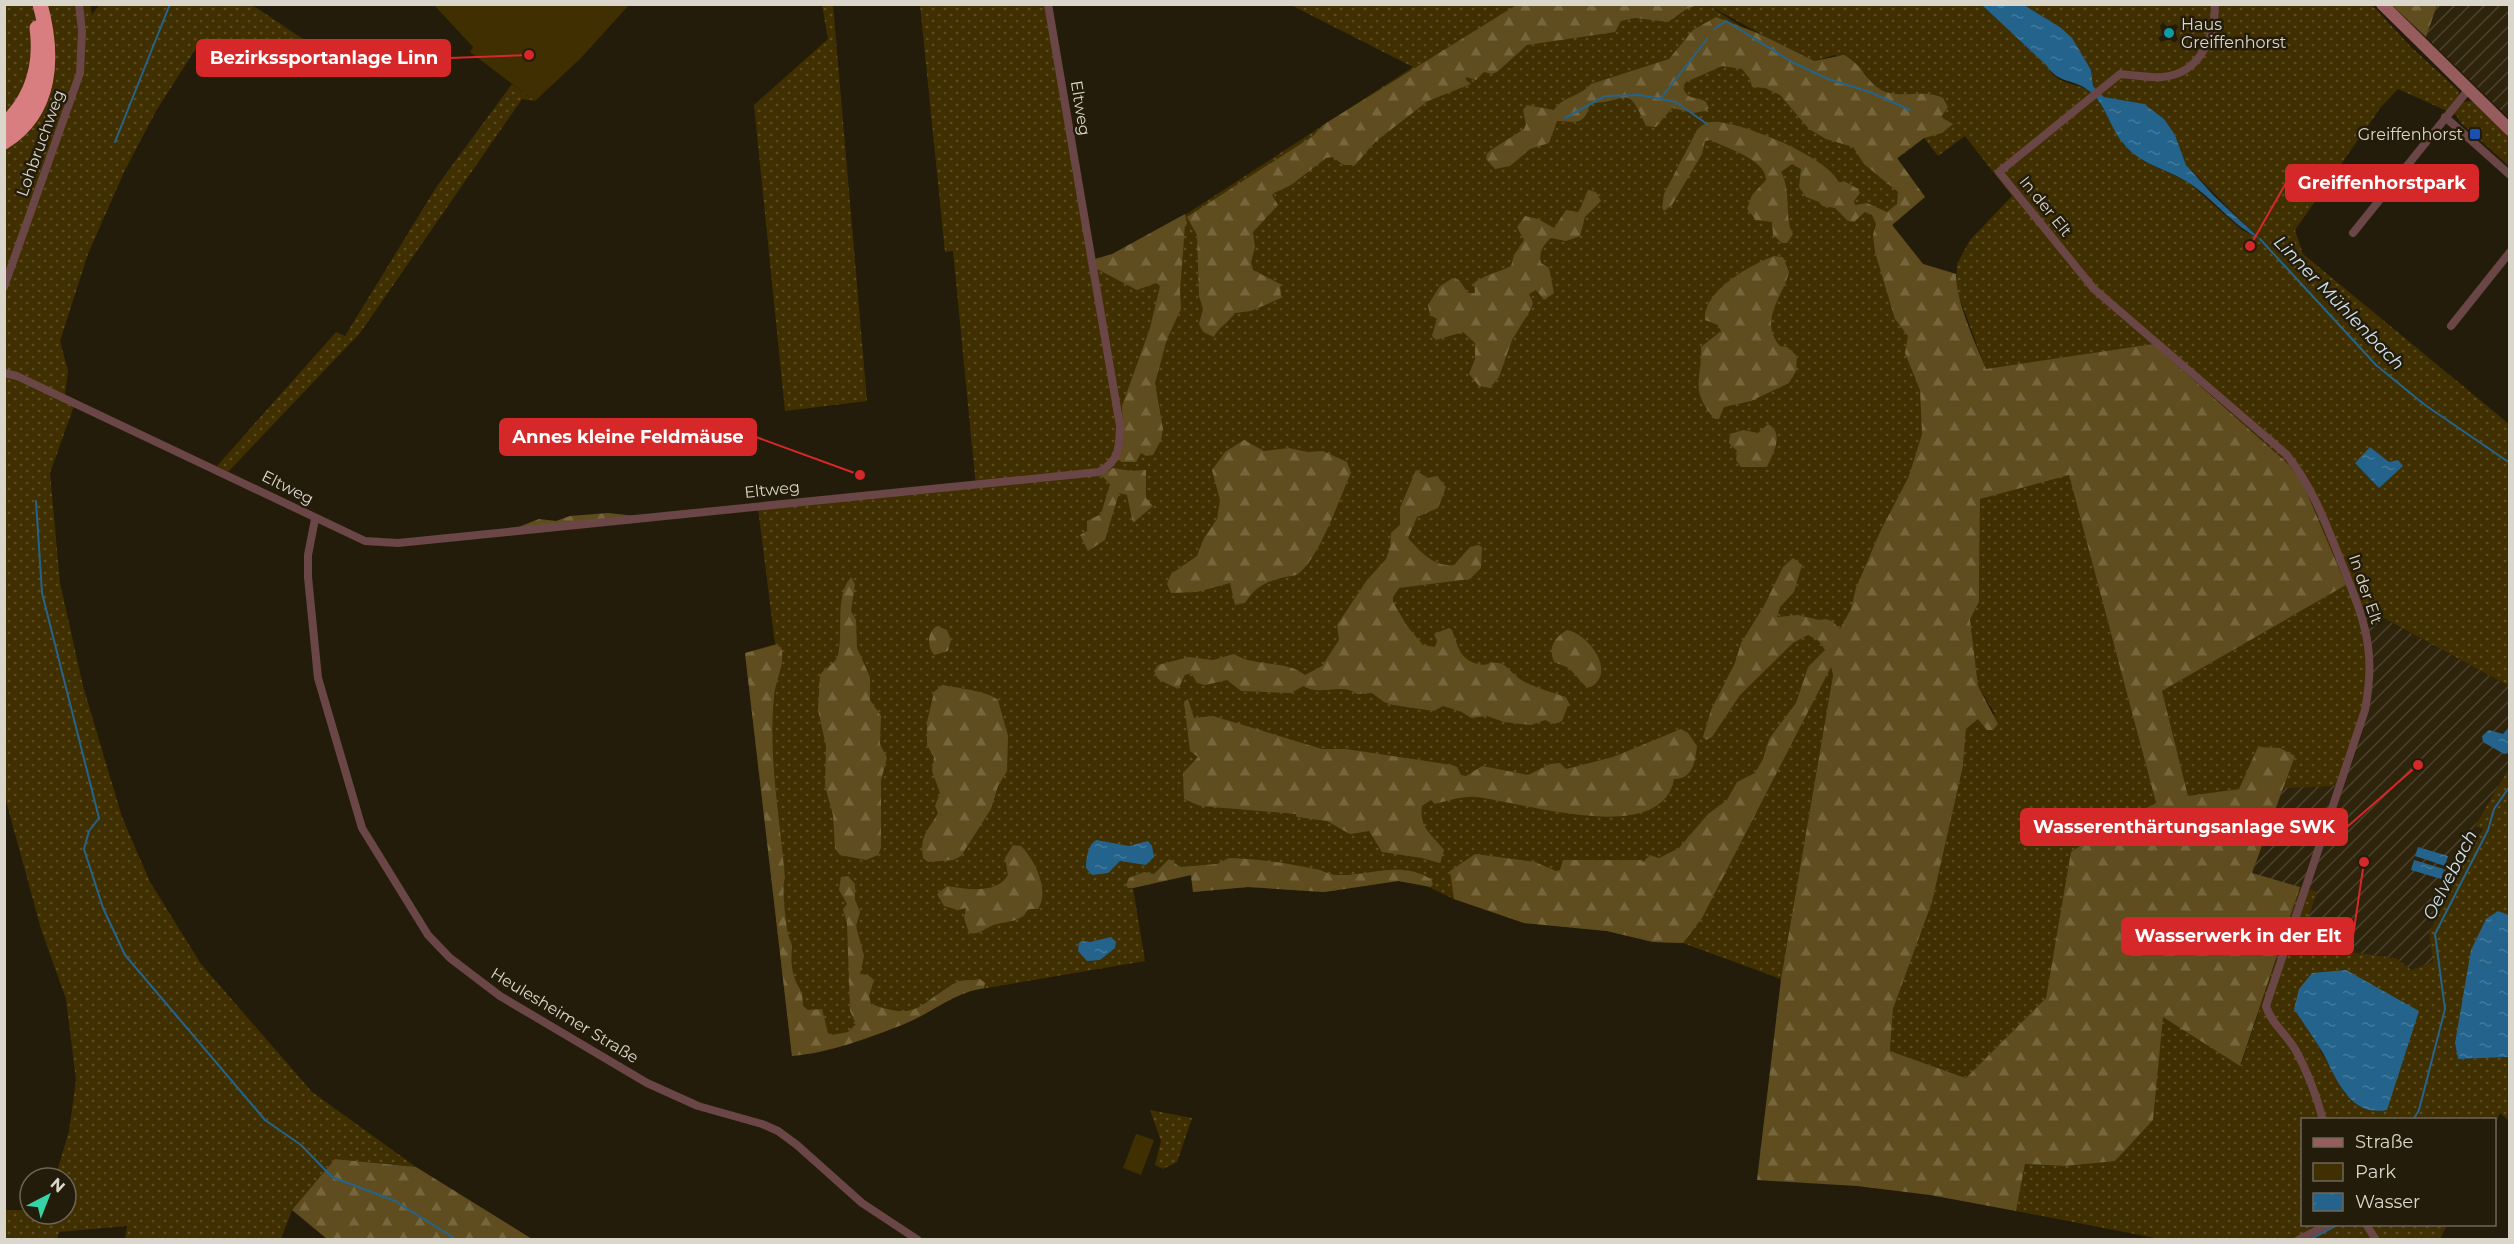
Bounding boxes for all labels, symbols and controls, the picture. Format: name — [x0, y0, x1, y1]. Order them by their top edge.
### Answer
place label: Haus Greiffenhorst — [2181, 15, 2287, 52]
marker: Haus Greiffenhorst — [2162, 26, 2176, 40]
callout: Bezirkssportanlage Linn — [197, 40, 450, 76]
text: Bezirkssportanlage Linn — [210, 47, 438, 69]
street label: Eltweg — [1067, 79, 1094, 137]
street label: Lohbruchweg — [12, 87, 69, 199]
place label: Greiffenhorst — [2358, 125, 2463, 144]
marker: Greiffenhorst — [2468, 127, 2482, 141]
callout: Greiffenhorstpark — [2286, 165, 2478, 201]
street label: In der Elt — [2015, 172, 2076, 241]
text: Greiffenhorstpark — [2298, 172, 2466, 194]
water label: Linner Mühlenbach — [2269, 231, 2409, 375]
callout: Annes kleine Feldmäuse — [500, 419, 756, 455]
text: Annes kleine Feldmäuse — [511, 426, 744, 448]
street label: Eltweg — [259, 466, 317, 509]
street label: Eltweg — [743, 477, 801, 502]
street label: In der Elt — [2345, 552, 2386, 627]
callout: Wasserenthärtungsanlage SWK — [2021, 809, 2347, 845]
text: Wasserenthärtungsanlage SWK — [2033, 816, 2336, 838]
water label: Oelvebach — [2418, 826, 2482, 924]
callout: Wasserwerk in der Elt — [2122, 918, 2353, 954]
text: Wasserwerk in der Elt — [2134, 925, 2342, 947]
street label: Heulesheimer Straße — [487, 964, 642, 1067]
legend — [2301, 1118, 2496, 1226]
text: Straße — [2355, 1131, 2414, 1153]
text: Park — [2355, 1161, 2396, 1183]
north arrow — [18, 1166, 78, 1226]
text: N — [47, 1174, 69, 1197]
text: Wasser — [2355, 1191, 2420, 1213]

